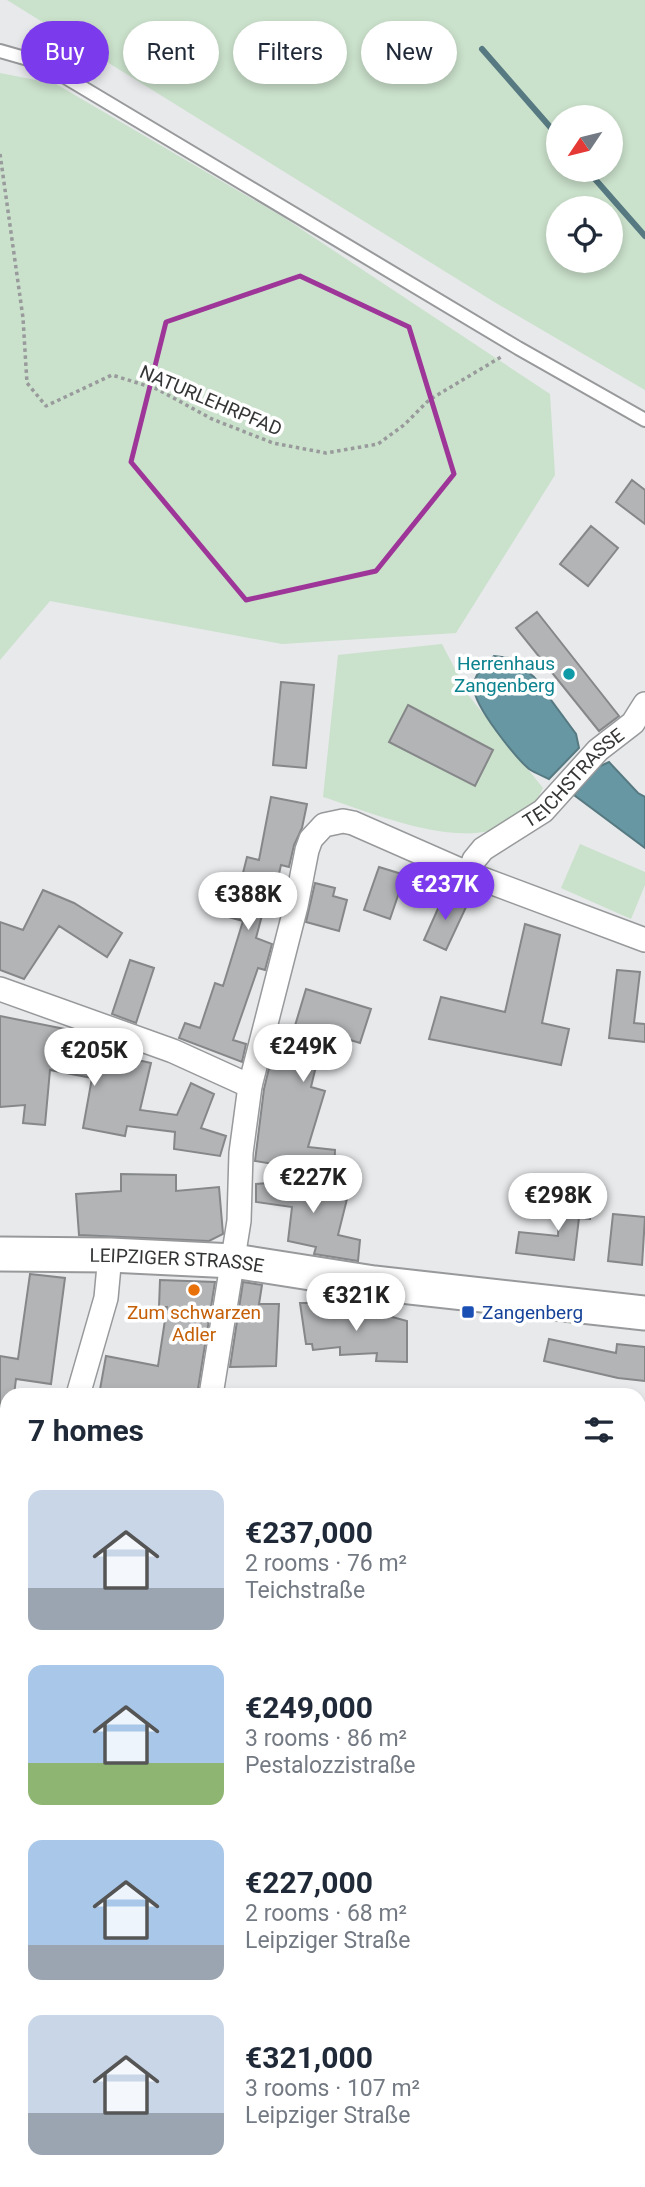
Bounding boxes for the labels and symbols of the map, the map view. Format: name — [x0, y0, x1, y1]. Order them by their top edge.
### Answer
north arrow — [546, 105, 623, 182]
street label: NATURLEHRPFAD — [136, 360, 285, 441]
place label: Herrenhaus Zangenberg — [454, 652, 555, 697]
marker: Herrenhaus Zangenberg — [561, 666, 577, 682]
street label: TEICHSTRASSE — [519, 723, 629, 833]
pin: €237K — [396, 862, 494, 922]
pin: €388K — [199, 872, 297, 932]
pin: €249K — [254, 1024, 352, 1084]
pin: €205K — [45, 1028, 143, 1088]
pin: €227K — [264, 1156, 362, 1215]
pin: €298K — [509, 1174, 607, 1233]
street label: LEIPZIGER STRASSE — [89, 1244, 266, 1278]
pin: €321K — [307, 1274, 405, 1333]
marker: Zum schwarzen Adler — [186, 1282, 202, 1298]
place label: Zum schwarzen Adler — [127, 1301, 261, 1346]
place label: Zangenberg — [482, 1301, 583, 1324]
marker: Zangenberg — [460, 1304, 476, 1320]

